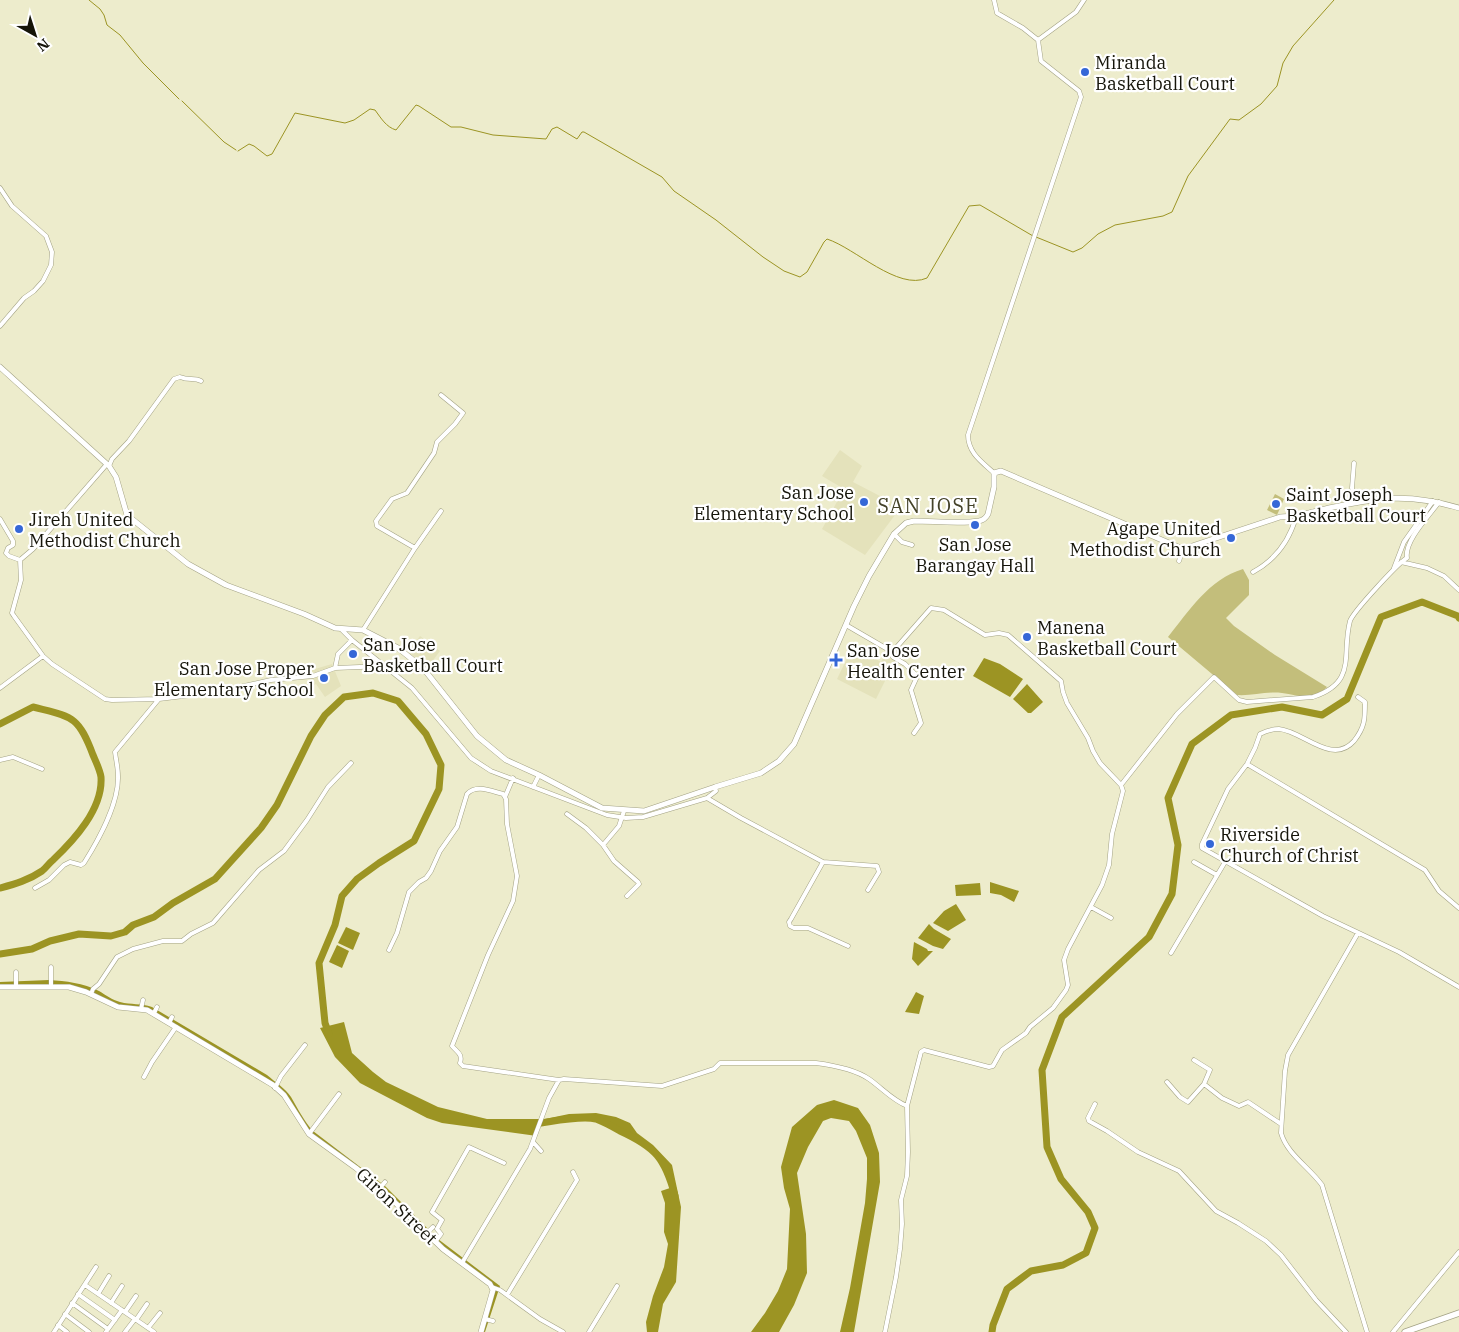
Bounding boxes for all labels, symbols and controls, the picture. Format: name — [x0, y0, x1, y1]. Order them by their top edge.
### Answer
north arrow — [10, 10, 60, 60]
text: N — [33, 35, 53, 56]
place label: Miranda Basketball Court — [1095, 51, 1235, 95]
marker: Miranda Basketball Court — [1079, 66, 1091, 78]
place label: San Jose Elementary School — [694, 481, 854, 525]
place label: Saint Joseph Basketball Court — [1286, 483, 1426, 527]
district label: SAN JOSE — [877, 492, 979, 519]
marker: San Jose Elementary School — [858, 496, 870, 508]
marker: Saint Joseph Basketball Court — [1270, 498, 1282, 510]
place label: Jireh United Methodist Church — [29, 508, 181, 552]
place label: Agape United Methodist Church — [1069, 517, 1221, 561]
marker: San Jose Barangay Hall — [969, 519, 981, 531]
marker: Jireh United Methodist Church — [13, 523, 25, 535]
marker: Agape United Methodist Church — [1225, 532, 1237, 544]
place label: San Jose Barangay Hall — [915, 533, 1035, 577]
place label: Manena Basketball Court — [1037, 616, 1177, 660]
marker: Manena Basketball Court — [1021, 631, 1033, 643]
place label: San Jose Basketball Court — [363, 633, 503, 677]
place label: San Jose Health Center — [847, 639, 965, 683]
marker: San Jose Basketball Court — [347, 648, 359, 660]
marker: San Jose Health Center — [829, 653, 843, 667]
place label: San Jose Proper Elementary School — [154, 657, 314, 701]
marker: San Jose Proper Elementary School — [318, 672, 330, 684]
place label: Riverside Church of Christ — [1220, 823, 1359, 867]
marker: Riverside Church of Christ — [1204, 838, 1216, 850]
street label: Giron Street — [351, 1162, 443, 1250]

